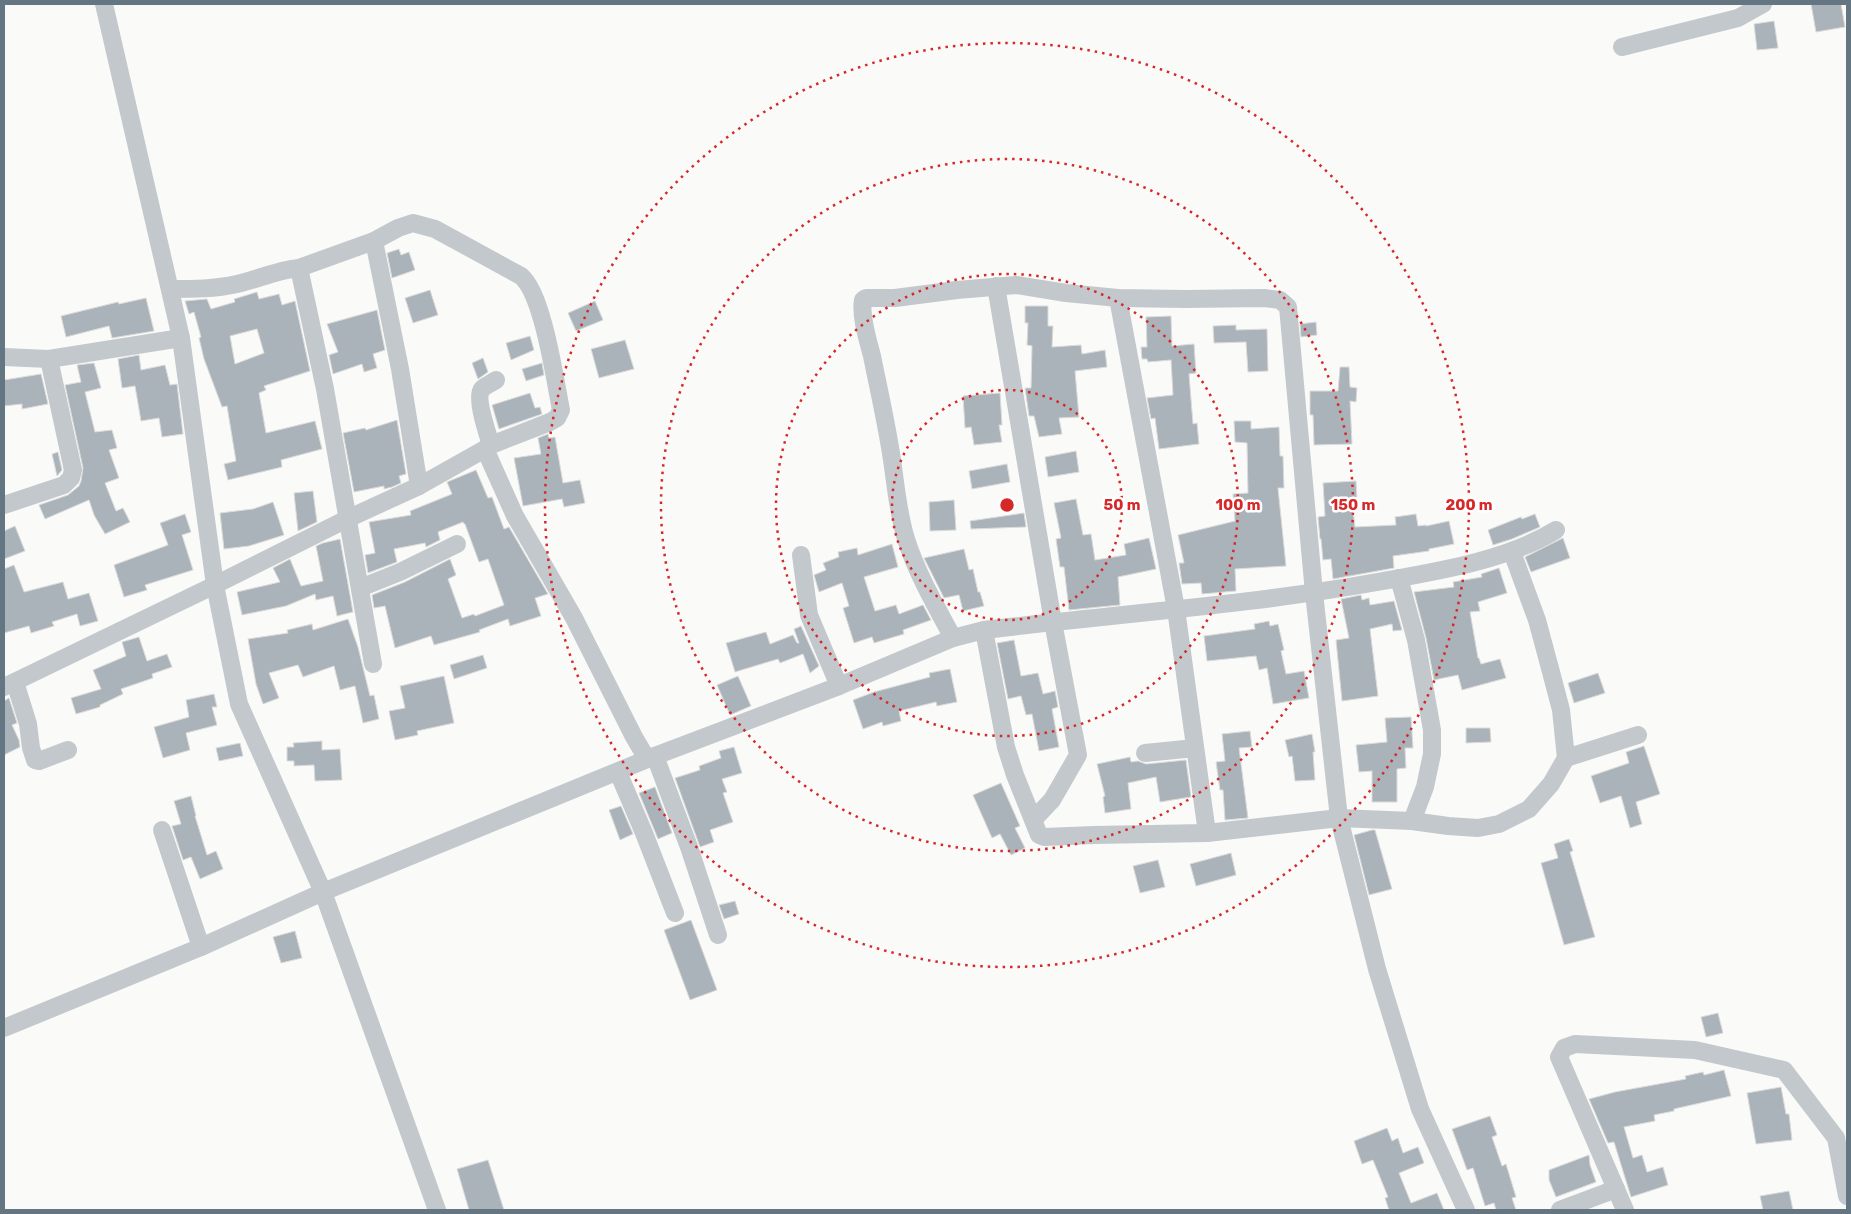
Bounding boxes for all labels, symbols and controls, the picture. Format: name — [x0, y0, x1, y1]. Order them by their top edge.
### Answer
centre of rings — [998, 496, 1016, 514]
text: 50 m — [1104, 496, 1140, 514]
text: 100 m — [1216, 496, 1260, 514]
text: 150 m — [1331, 496, 1375, 514]
text: 200 m — [1445, 496, 1493, 514]

